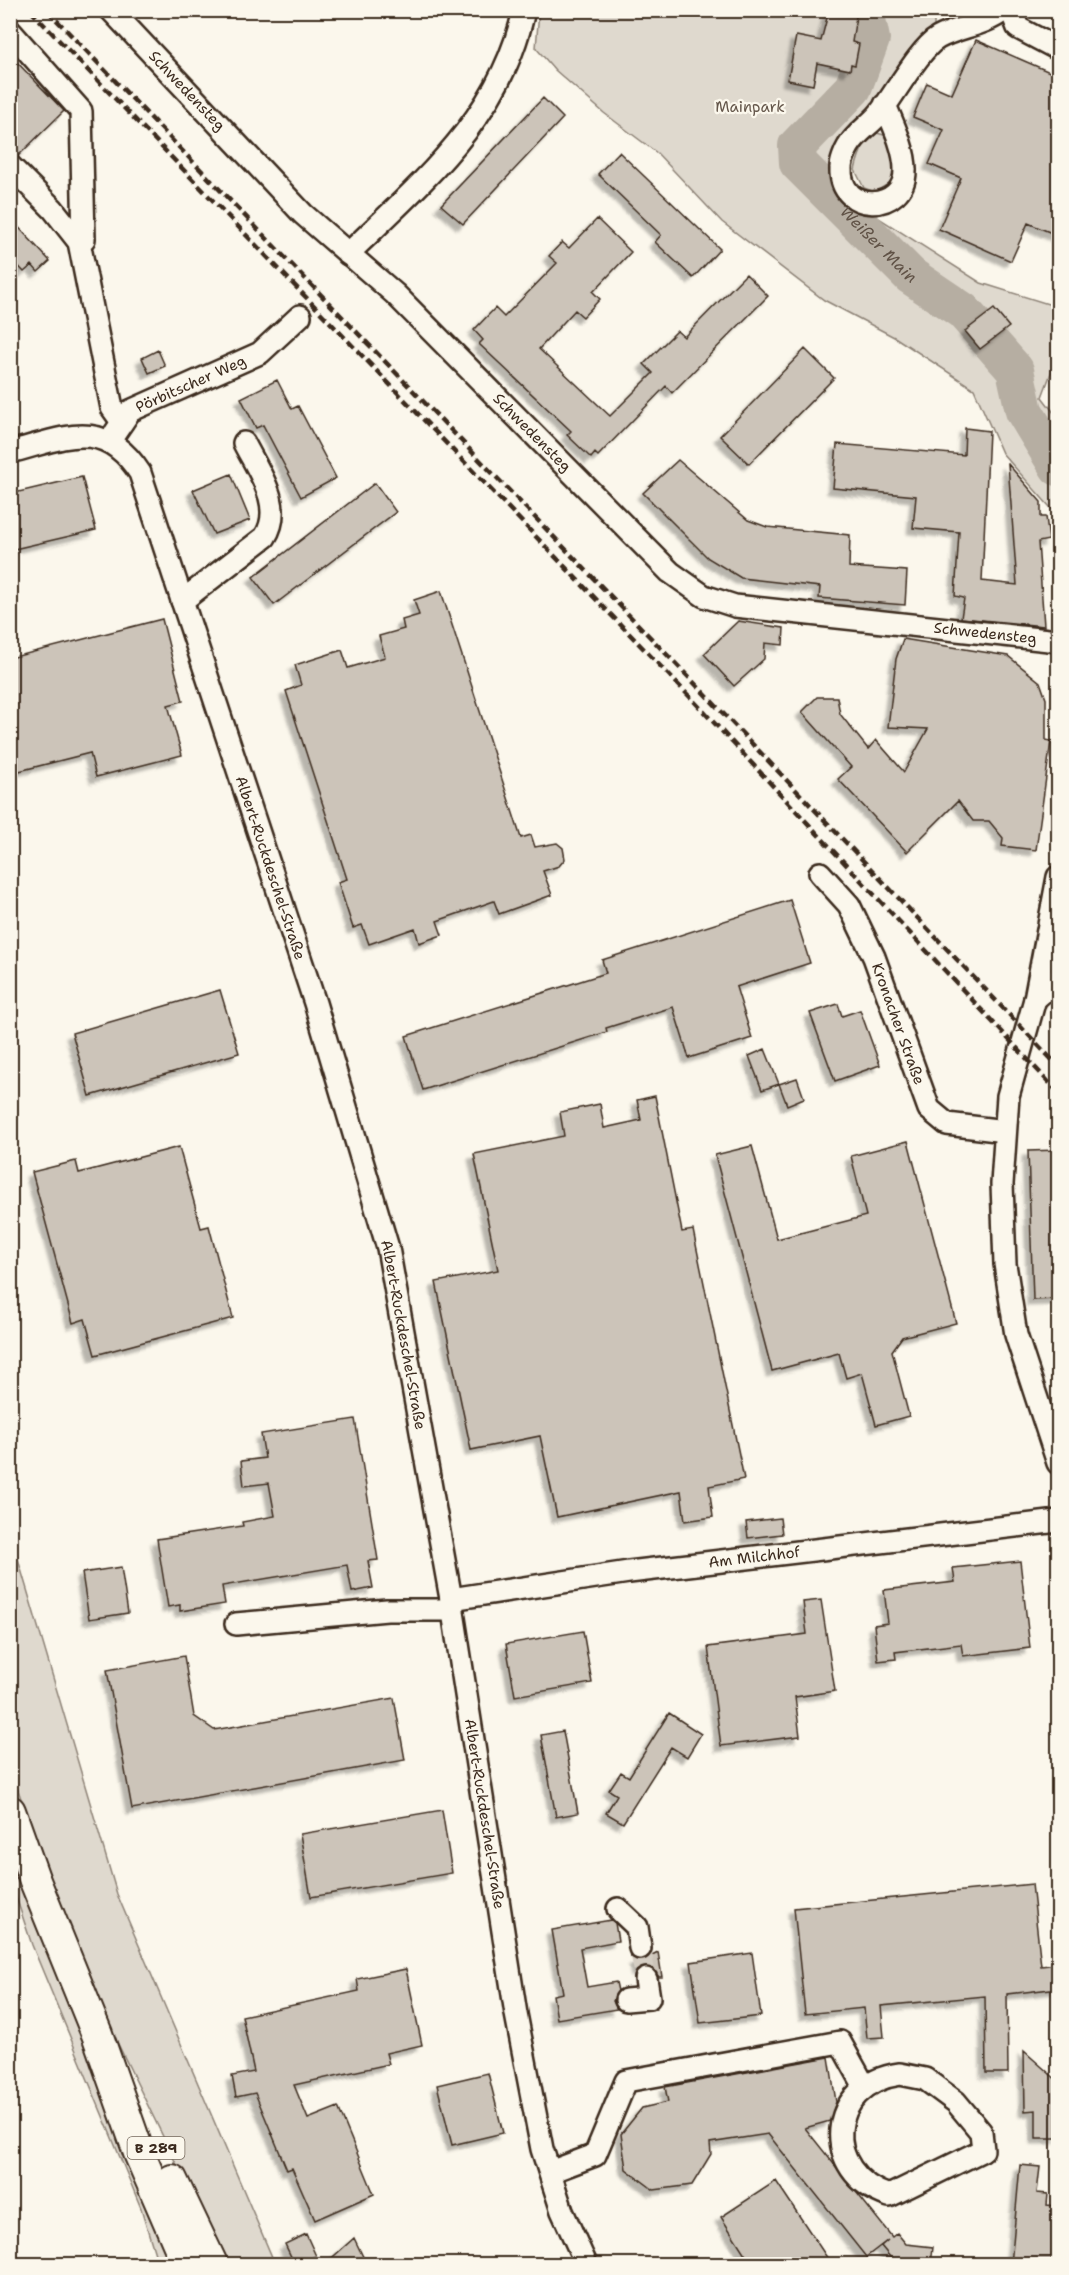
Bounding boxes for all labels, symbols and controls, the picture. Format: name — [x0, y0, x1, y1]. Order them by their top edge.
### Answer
street label: Schwedensteg — [144, 46, 230, 135]
park label: Mainpark — [715, 97, 785, 117]
water label: Weißer Main — [836, 201, 921, 288]
street label: Pörbitscher Weg — [132, 351, 249, 417]
street label: Schwedensteg — [489, 389, 576, 476]
street label: Schwedensteg — [933, 618, 1038, 649]
street label: Albert-Ruckdeschel-Straße — [231, 773, 310, 962]
street label: Kronacher Straße — [867, 960, 929, 1088]
street label: Albert-Ruckdeschel-Straße — [376, 1237, 430, 1431]
street label: Am Milchhof — [707, 1542, 802, 1572]
street label: Albert-Ruckdeschel-Straße — [460, 1717, 509, 1911]
road number: B 289 — [128, 2137, 184, 2159]

